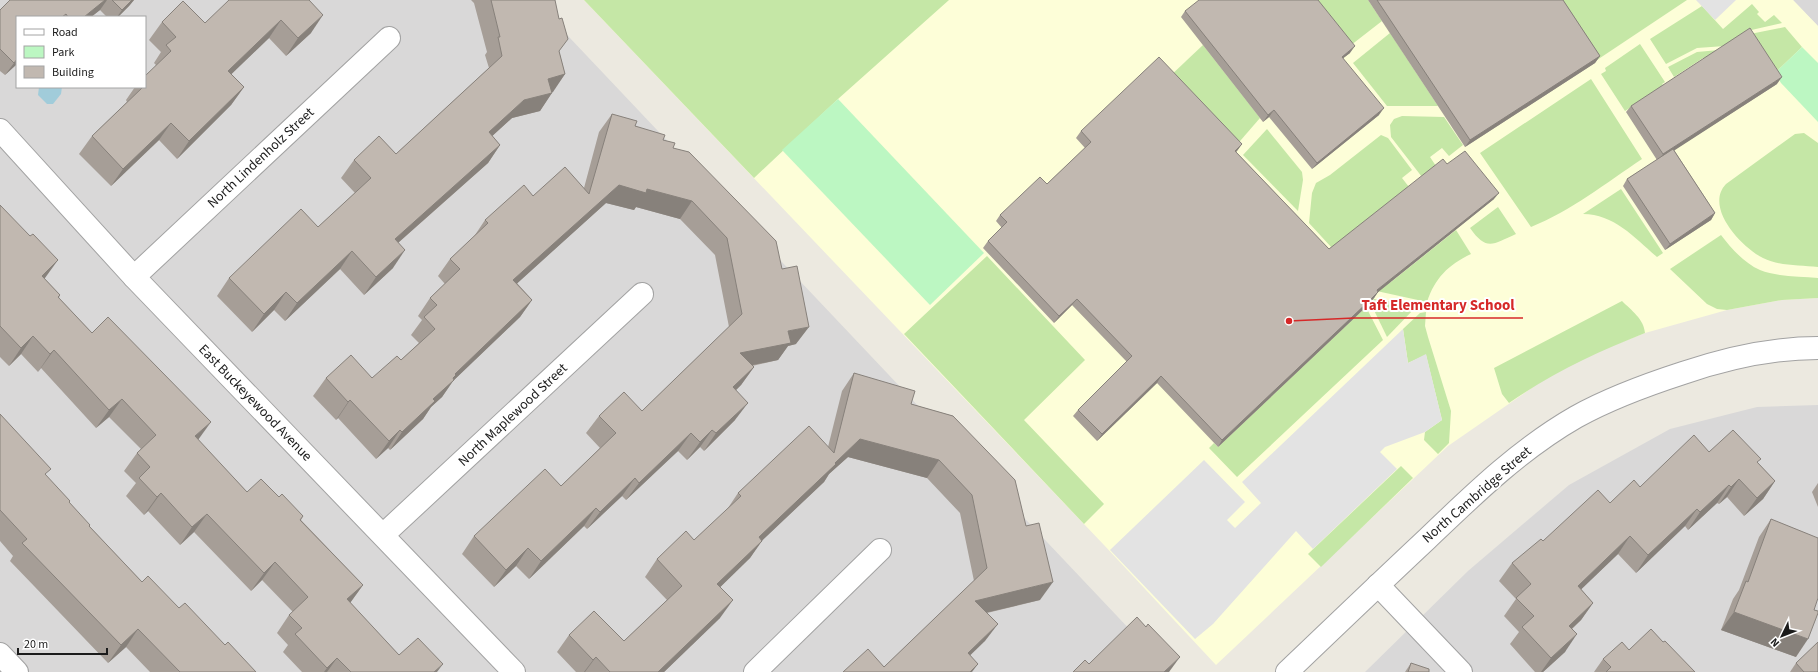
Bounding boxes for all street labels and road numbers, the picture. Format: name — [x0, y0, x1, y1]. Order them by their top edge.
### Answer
street label: North Lindenholz Street — [203, 103, 319, 213]
street label: East Buckeyewood Avenue — [194, 340, 316, 466]
street label: North Maplewood Street — [454, 359, 572, 471]
street label: North Cambridge Street — [1418, 442, 1536, 548]

